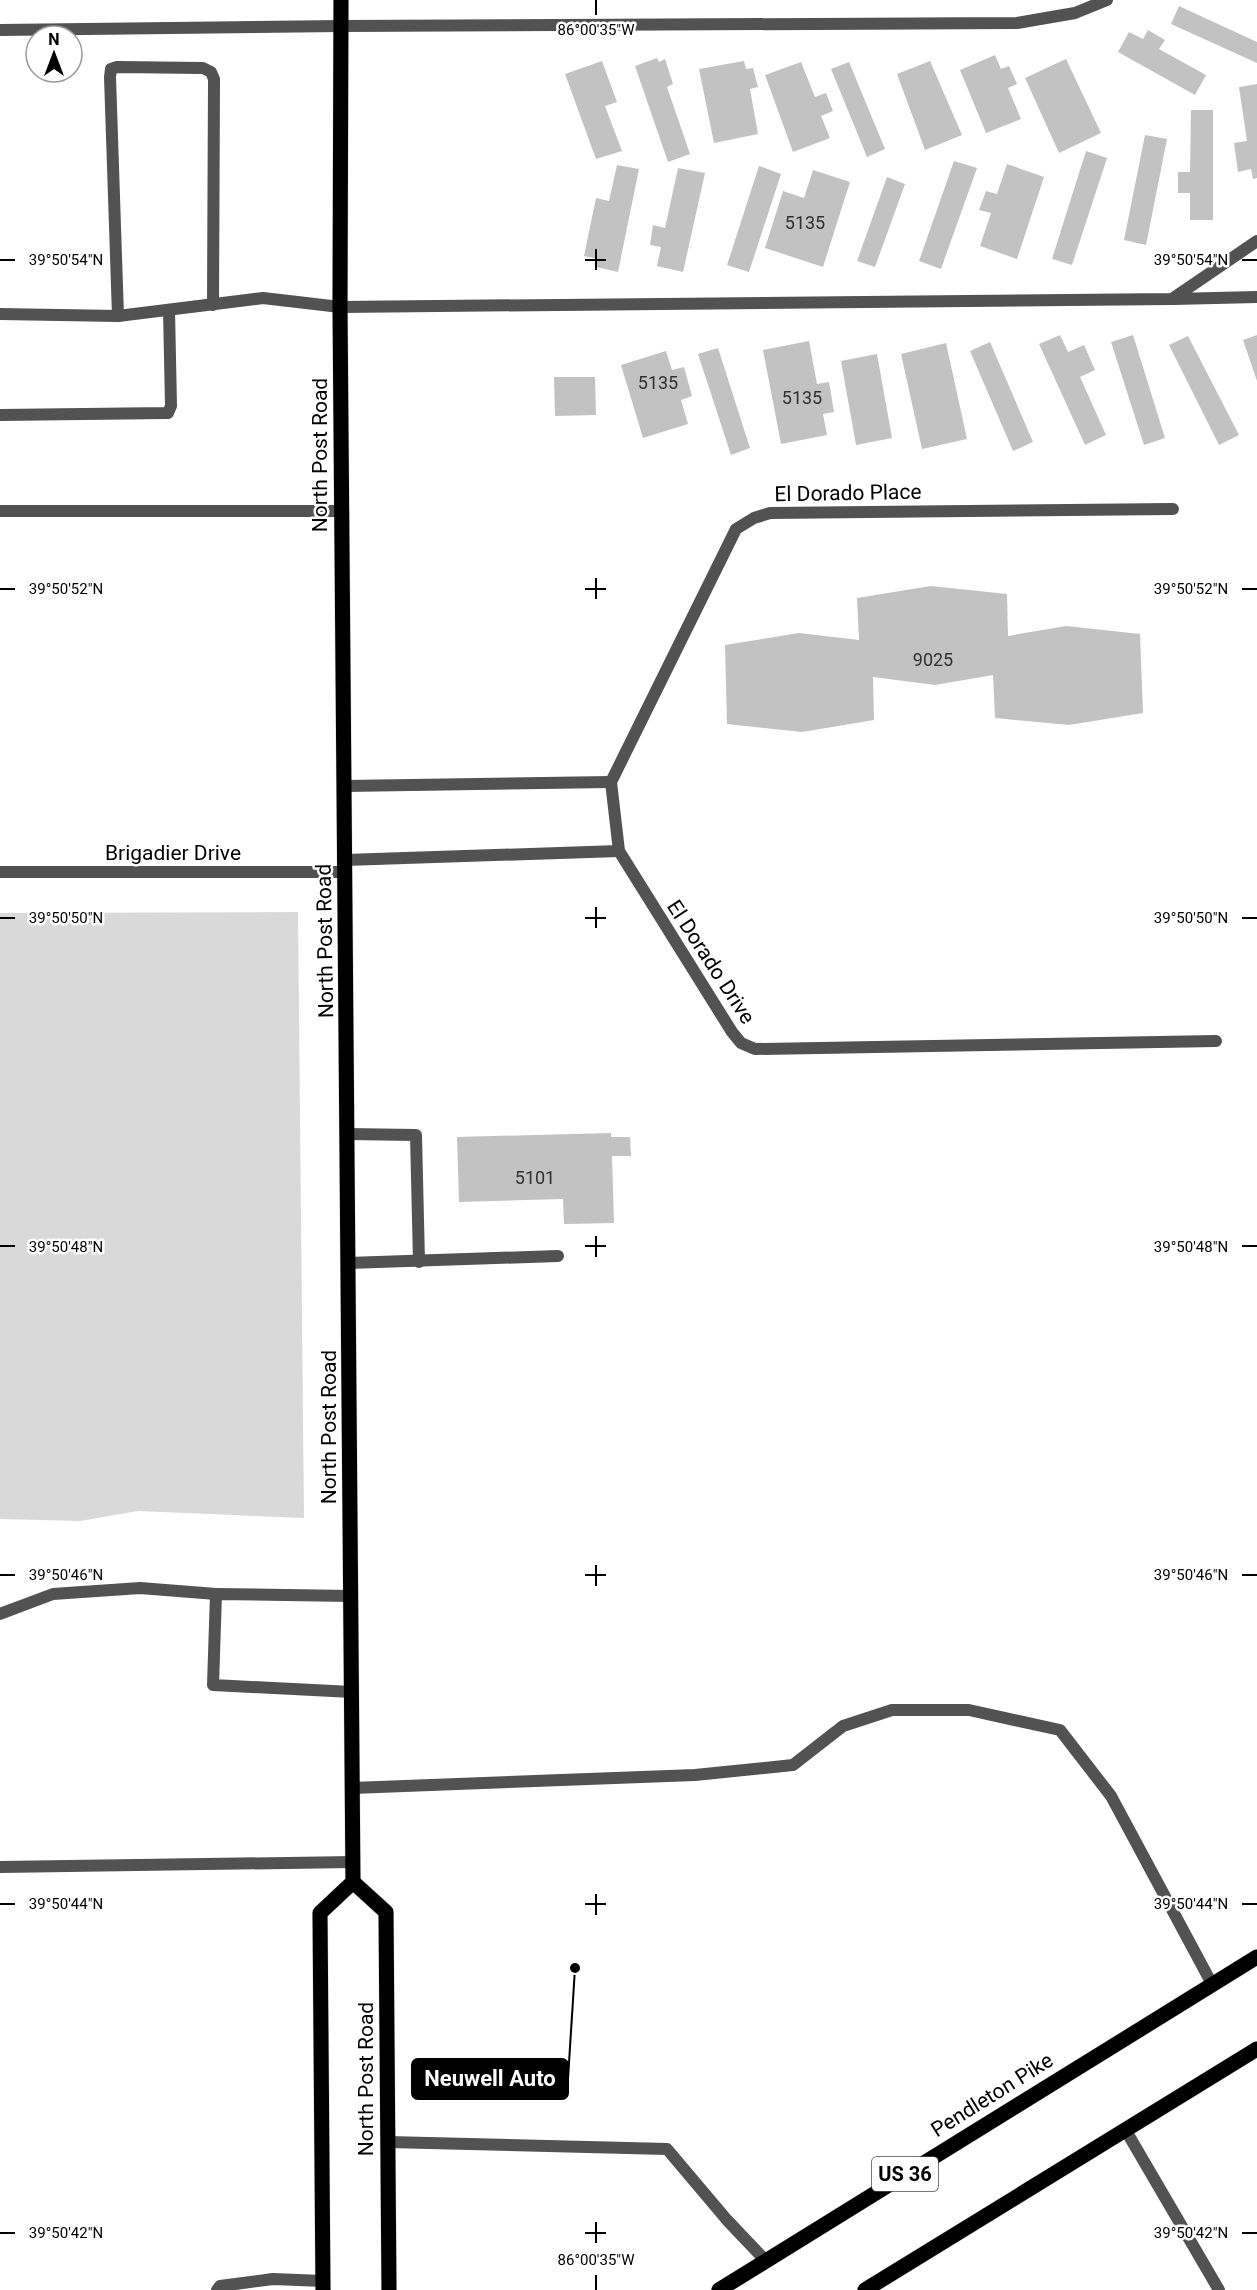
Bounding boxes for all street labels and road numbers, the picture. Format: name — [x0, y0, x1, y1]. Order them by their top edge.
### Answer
street label: North Post Road — [308, 378, 332, 532]
street label: El Dorado Place — [774, 480, 922, 506]
street label: Brigadier Drive — [105, 841, 241, 865]
street label: North Post Road — [312, 864, 338, 1018]
street label: El Dorado Drive — [662, 896, 760, 1028]
street label: North Post Road — [317, 1350, 341, 1504]
street label: North Post Road — [354, 2002, 378, 2156]
street label: Pendleton Pike — [927, 2048, 1057, 2142]
road number: US 36 — [872, 2157, 938, 2191]

